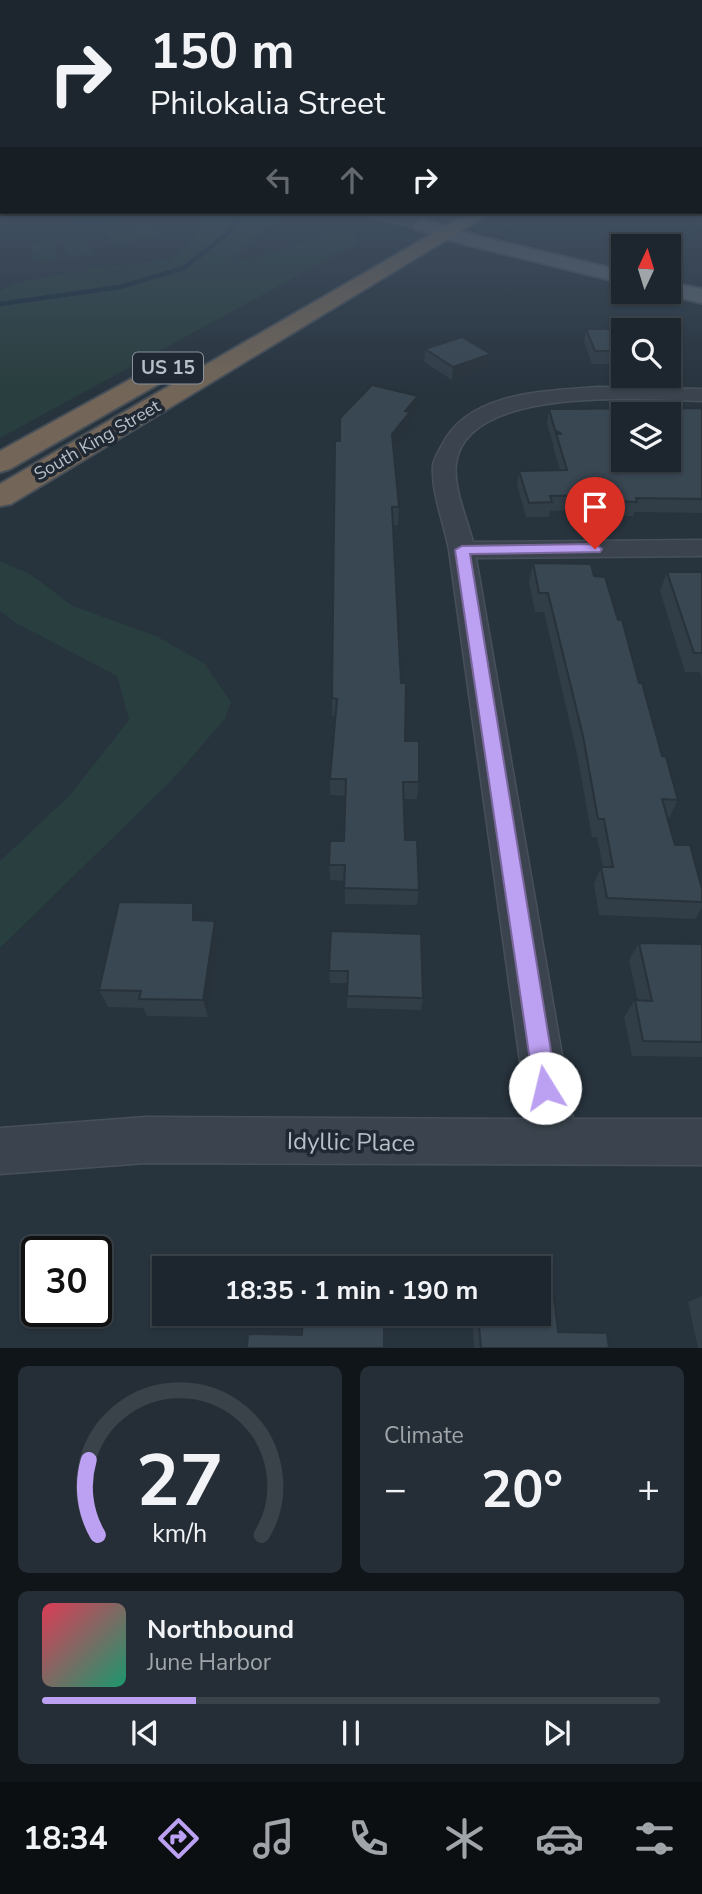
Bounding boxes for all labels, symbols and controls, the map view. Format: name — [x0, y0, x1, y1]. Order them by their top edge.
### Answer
text: 150 m — [150, 18, 294, 85]
icon: right — [35, 28, 126, 119]
text: Philokalia Street — [150, 82, 385, 125]
icon: left — [260, 161, 298, 199]
icon: ahead — [333, 161, 371, 199]
icon: right — [406, 161, 444, 199]
north arrow — [611, 234, 681, 304]
map controls — [611, 234, 681, 472]
button: search — [611, 318, 681, 388]
road number: US 15 — [133, 352, 203, 384]
street label: South King Street — [29, 394, 165, 486]
button: layers — [611, 402, 681, 472]
pin — [565, 477, 625, 549]
icon: arrive — [576, 488, 614, 526]
position arrow — [508, 1051, 582, 1125]
street label: Idyllic Place — [287, 1125, 415, 1159]
speed limit sign: 30 — [21, 1236, 112, 1327]
text: 18:35 · 1 min · 190 m — [225, 1273, 478, 1308]
text: Climate — [384, 1420, 464, 1451]
text: 27 — [136, 1432, 224, 1532]
text: 20° — [481, 1454, 563, 1525]
text: − — [384, 1464, 407, 1515]
text: + — [637, 1464, 660, 1515]
text: km/h — [152, 1517, 208, 1551]
text: Northbound — [147, 1612, 294, 1647]
text: June Harbor — [147, 1647, 271, 1678]
icon: previous — [126, 1714, 164, 1752]
icon: pause — [332, 1714, 370, 1752]
icon: next — [538, 1714, 576, 1752]
icon: directions — [154, 1814, 203, 1863]
icon: music — [249, 1814, 298, 1863]
icon: phone — [344, 1814, 393, 1863]
icon: climate — [440, 1814, 489, 1863]
icon: car — [535, 1814, 584, 1863]
icon: filters — [630, 1814, 679, 1863]
text: 18:34 — [23, 1817, 108, 1860]

